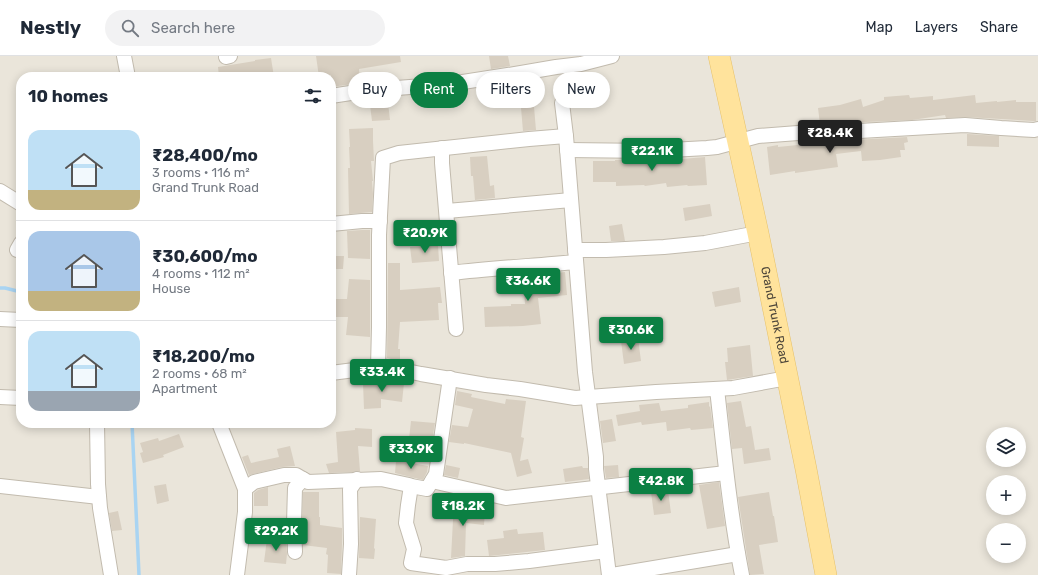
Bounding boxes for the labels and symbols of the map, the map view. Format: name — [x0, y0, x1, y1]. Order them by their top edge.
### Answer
pin: ₹28.4K — [797, 120, 863, 154]
pin: ₹22.1K — [619, 138, 685, 172]
pin: ₹20.9K — [392, 220, 458, 254]
street label: Grand Trunk Road — [758, 265, 791, 365]
pin: ₹36.6K — [495, 268, 561, 302]
pin: ₹30.6K — [598, 317, 664, 351]
pin: ₹33.4K — [349, 359, 415, 393]
pin: ₹33.9K — [378, 436, 444, 470]
pin: ₹42.8K — [628, 468, 694, 502]
pin: ₹18.2K — [430, 493, 496, 527]
pin: ₹29.2K — [243, 518, 309, 552]

